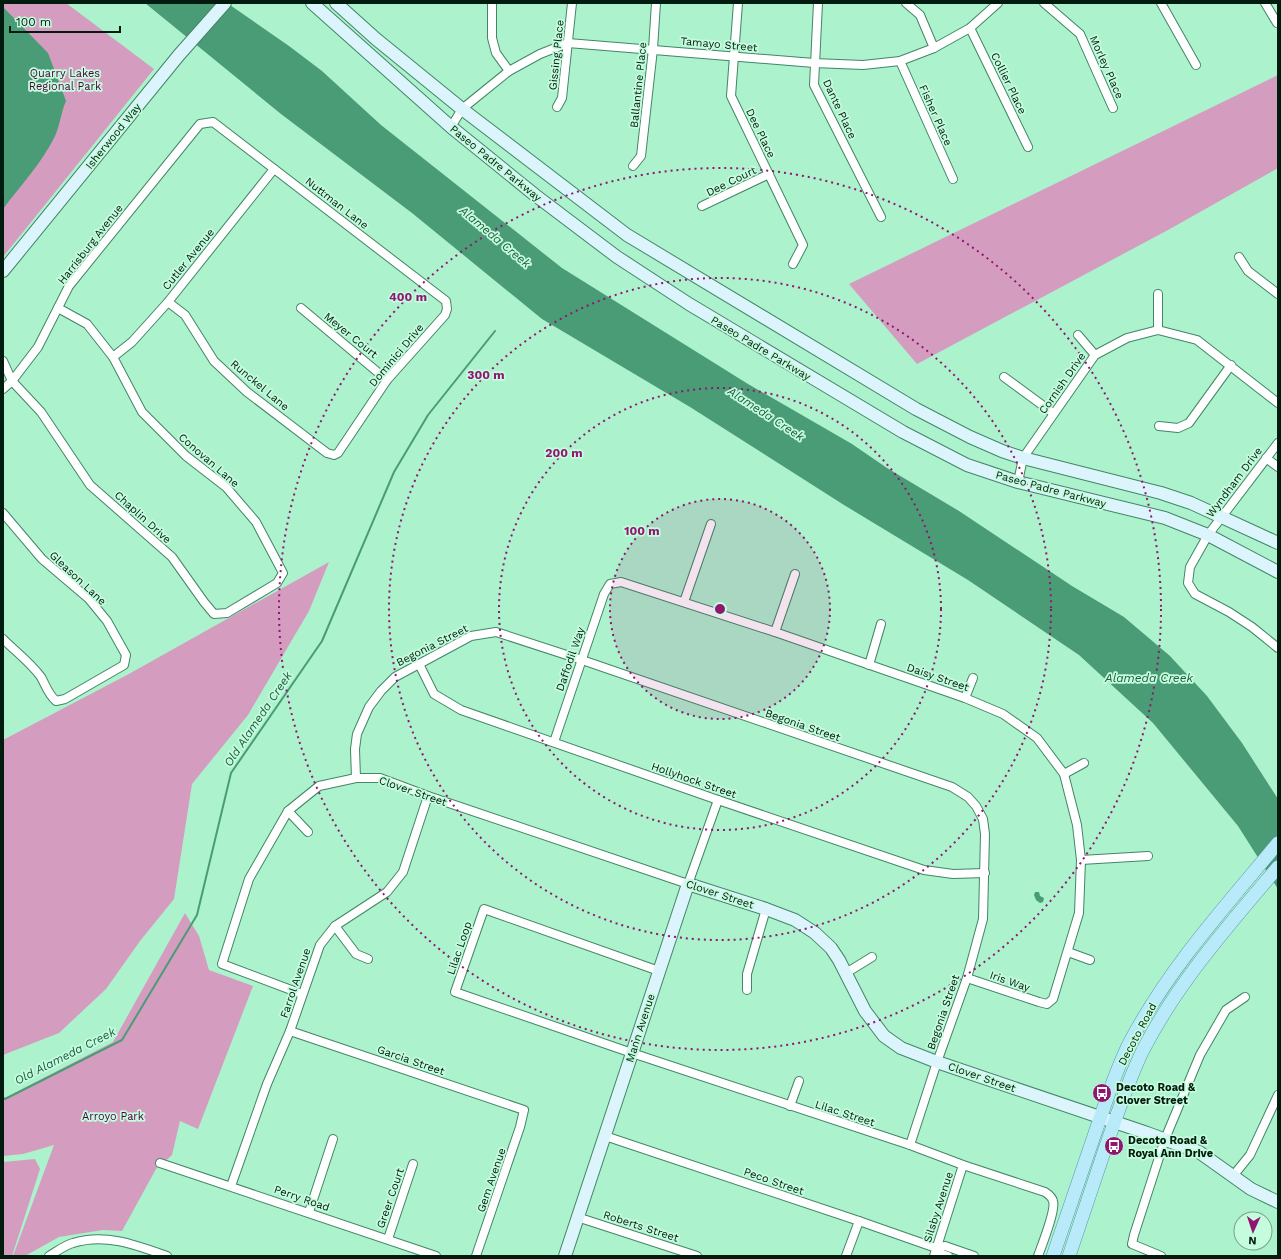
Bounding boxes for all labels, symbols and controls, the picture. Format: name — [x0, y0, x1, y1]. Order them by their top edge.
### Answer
scale bar — [10, 8, 120, 34]
text: 100 m — [16, 15, 51, 29]
street label: Gissing Place — [546, 19, 567, 91]
street label: Morley Place — [1087, 34, 1126, 101]
street label: Tamayo Street — [680, 35, 758, 54]
street label: Ballantine Place — [628, 41, 649, 129]
street label: Collier Place — [988, 50, 1029, 116]
park label: Quarry Lakes Regional Park — [29, 67, 101, 93]
street label: Dante Place — [820, 77, 859, 141]
street label: Fisher Place — [916, 83, 955, 148]
street label: Isherwood Way — [83, 101, 144, 172]
street label: Dee Place — [743, 106, 778, 160]
street label: Paseo Padre Parkway — [447, 122, 544, 205]
street label: Dee Court — [704, 164, 759, 199]
street label: Nuttman Lane — [303, 175, 371, 232]
street label: Harrisburg Avenue — [55, 202, 126, 287]
water label: Alameda Creek — [456, 203, 534, 271]
street label: Cutler Avenue — [160, 226, 217, 293]
text: 400 m — [389, 290, 427, 304]
street label: Meyer Court — [321, 310, 380, 361]
street label: Paseo Padre Parkway — [709, 313, 813, 384]
street label: Dominici Drive — [366, 321, 426, 389]
street label: Cornish Drive — [1036, 350, 1088, 417]
street label: Runckel Lane — [228, 357, 291, 414]
text: 300 m — [467, 368, 505, 382]
water label: Alameda Creek — [724, 384, 807, 444]
street label: Conovan Lane — [176, 431, 242, 490]
street label: Wyndham Drive — [1204, 445, 1265, 520]
text: 200 m — [545, 446, 583, 460]
street label: Paseo Padre Parkway — [994, 468, 1108, 511]
street label: Chaplin Drive — [112, 489, 174, 546]
text: 100 m — [624, 524, 660, 538]
street label: Gleason Lane — [47, 549, 109, 608]
centre of rings — [713, 602, 727, 616]
street label: Begonia Street — [394, 622, 471, 669]
street label: Daffodil Way — [553, 625, 588, 693]
street label: Daisy Street — [905, 661, 971, 694]
water label: Old Alameda Creek — [221, 668, 295, 769]
water label: Alameda Creek — [1104, 671, 1194, 685]
street label: Begonia Street — [764, 707, 842, 745]
street label: Hollyhock Street — [650, 760, 738, 801]
street label: Clover Street — [377, 774, 449, 809]
street label: Clover Street — [684, 877, 756, 912]
street label: Lilac Loop — [444, 920, 475, 977]
street label: Farrol Avenue — [277, 947, 313, 1020]
street label: Iris Way — [988, 969, 1032, 994]
street label: Begonia Street — [925, 973, 963, 1051]
street label: Mann Avenue — [623, 992, 658, 1064]
street label: Decoto Road — [1116, 1001, 1159, 1068]
water label: Old Alameda Creek — [12, 1024, 118, 1088]
street label: Garcia Street — [375, 1043, 447, 1078]
street label: Clover Street — [946, 1060, 1018, 1095]
place label: Decoto Road & Clover Street — [1116, 1081, 1196, 1107]
bus stop icon: Decoto Road & Clover Street — [1091, 1082, 1113, 1104]
street label: Lilac Street — [813, 1098, 877, 1129]
park label: Arroyo Park — [82, 1110, 144, 1123]
place label: Decoto Road & Royal Ann Drive — [1128, 1134, 1213, 1160]
bus stop icon: Decoto Road & Royal Ann Drive — [1103, 1135, 1125, 1157]
street label: Gem Avenue — [474, 1146, 509, 1214]
street label: Peco Street — [742, 1165, 806, 1198]
street label: Greer Court — [374, 1166, 407, 1230]
street label: Silsby Avenue — [921, 1170, 956, 1244]
street label: Perry Road — [272, 1183, 331, 1214]
street label: Roberts Street — [602, 1208, 681, 1245]
north arrow — [1233, 1211, 1273, 1251]
text: N — [1248, 1234, 1257, 1247]

